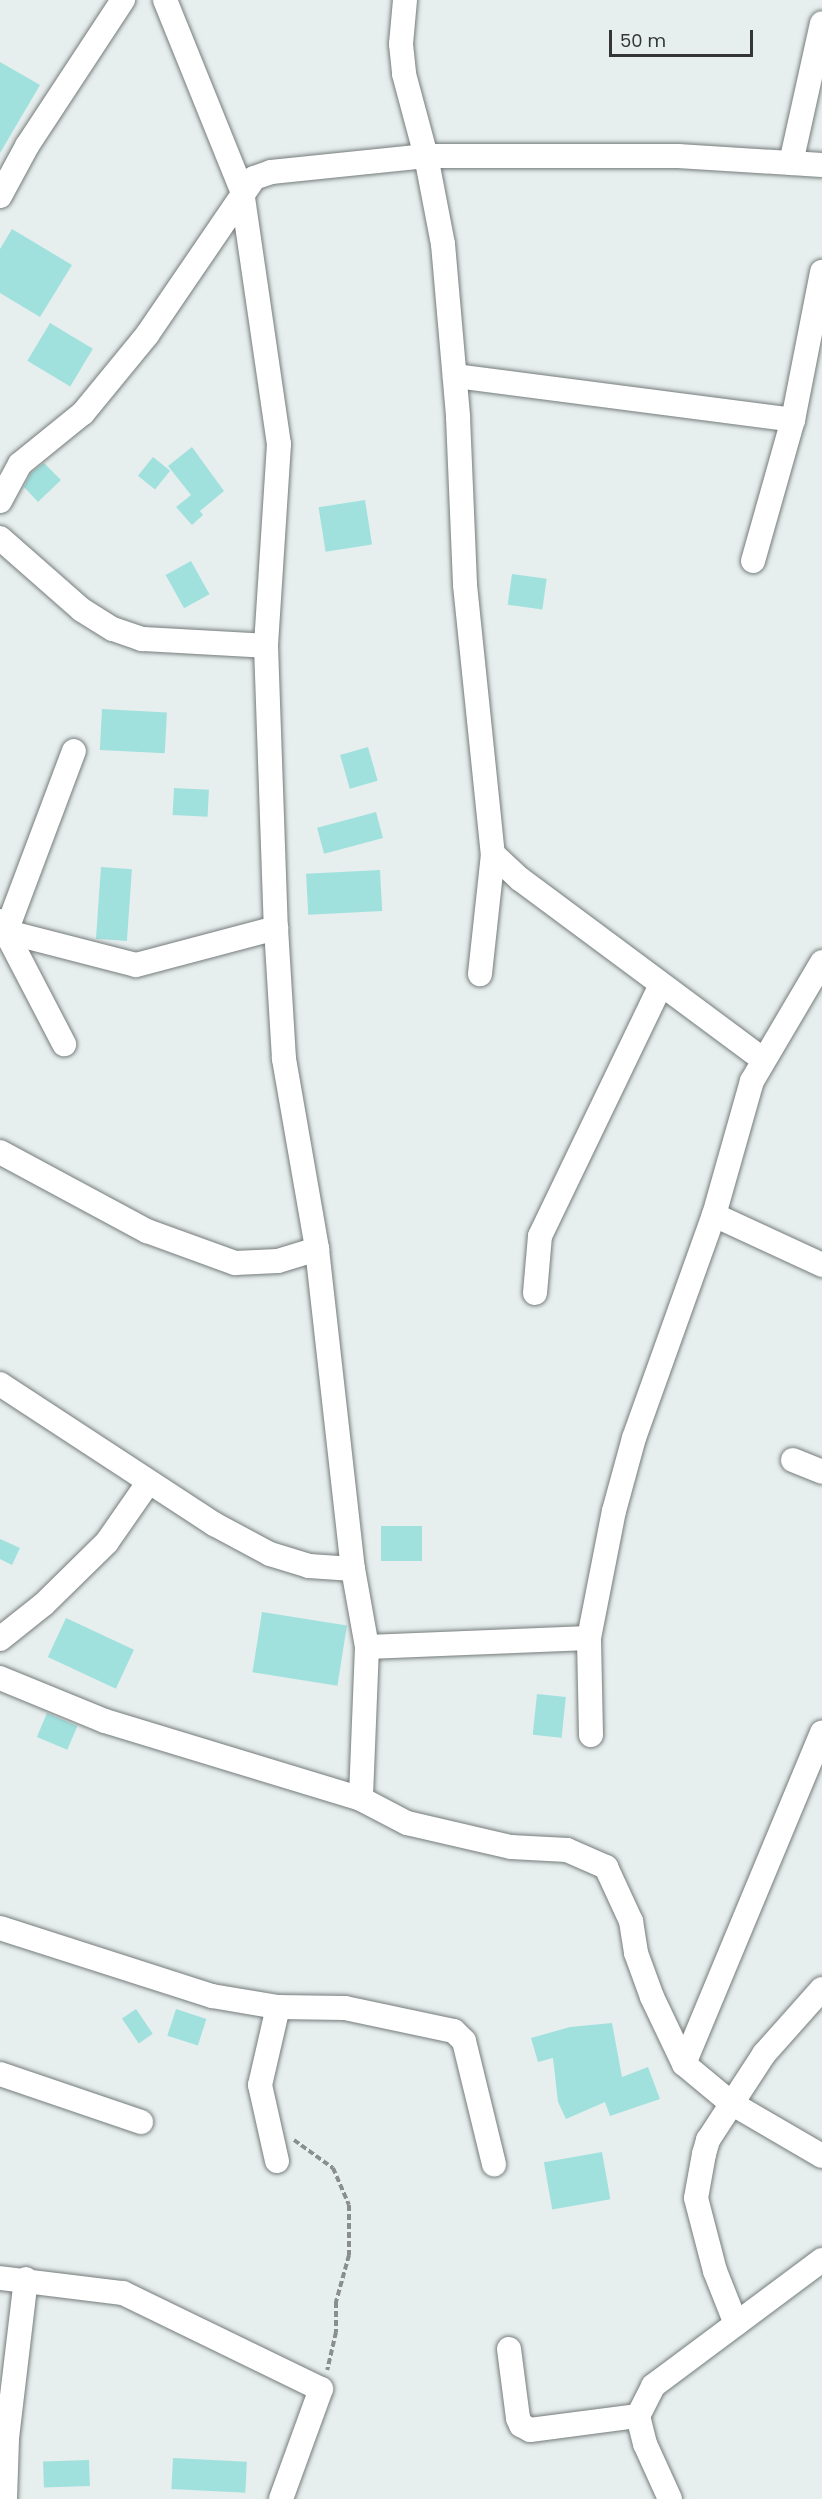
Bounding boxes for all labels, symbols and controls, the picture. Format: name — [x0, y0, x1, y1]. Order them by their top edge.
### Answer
scale bar — [612, 18, 756, 56]
text: 50 m — [620, 28, 666, 53]

